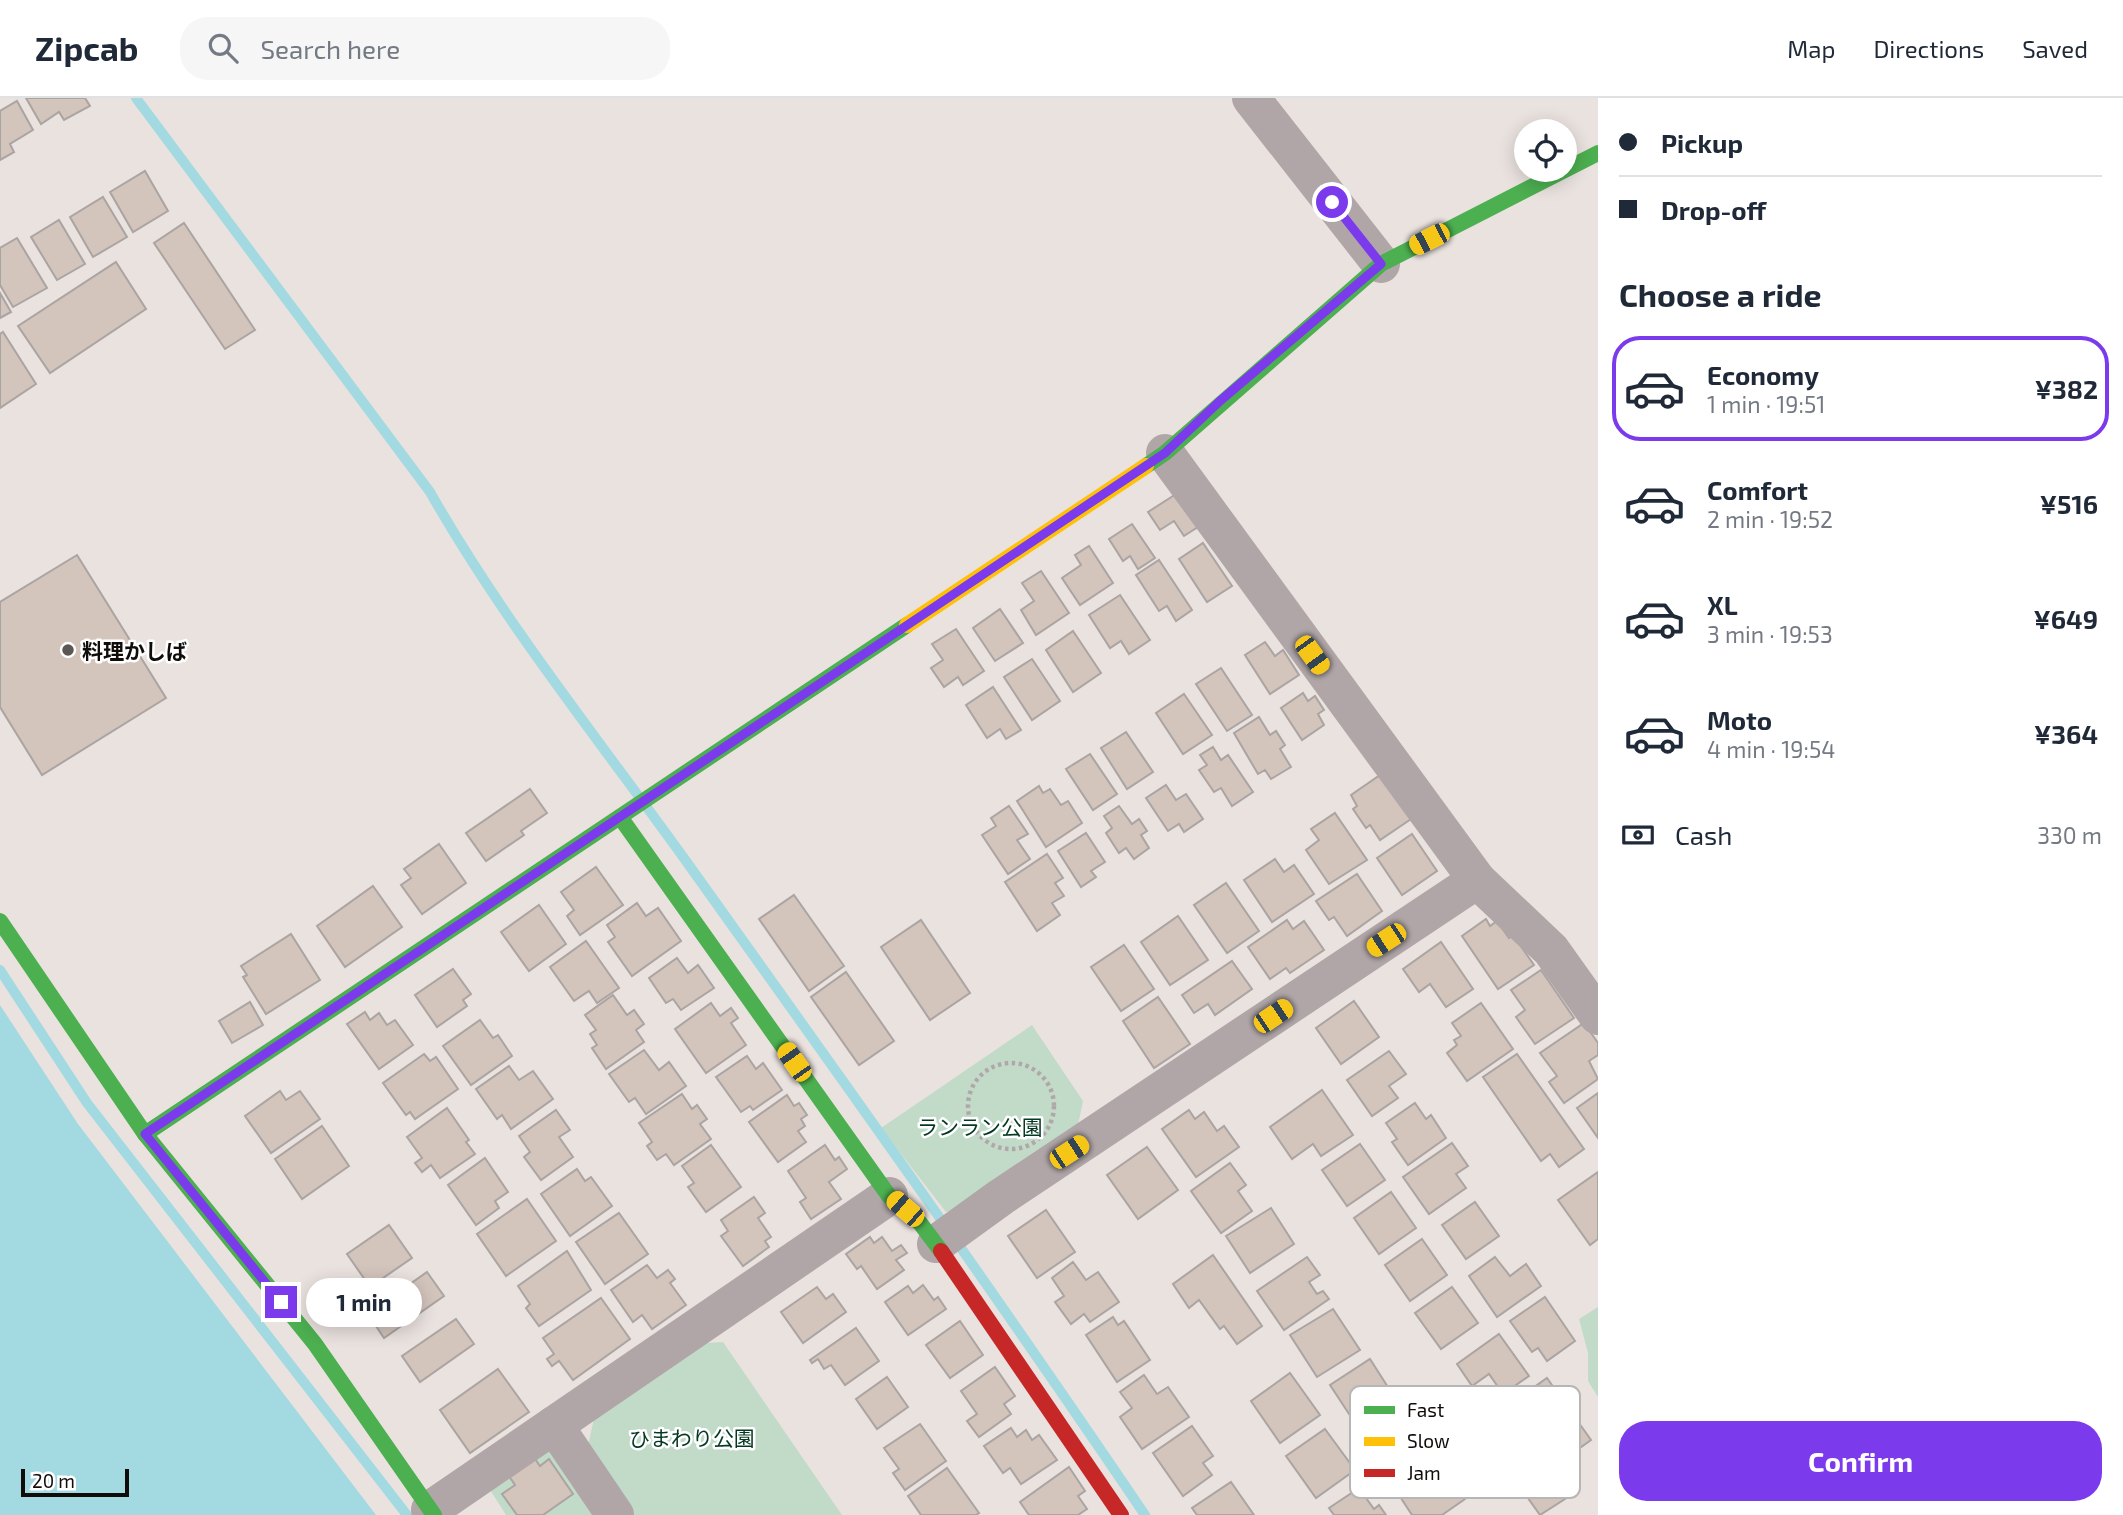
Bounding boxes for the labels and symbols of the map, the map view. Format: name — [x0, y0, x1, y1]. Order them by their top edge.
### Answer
route start — [1316, 186, 1348, 218]
car — [1406, 220, 1453, 258]
car — [1292, 632, 1333, 678]
place label: 料理かしば — [82, 638, 187, 663]
marker: 料理かしば — [60, 642, 76, 658]
car — [1363, 920, 1410, 960]
car — [1250, 996, 1297, 1036]
car — [774, 1039, 815, 1085]
park label: ランラン公園 — [917, 1114, 1043, 1139]
car — [1046, 1132, 1093, 1172]
car — [883, 1187, 928, 1231]
callout: 1 min — [306, 1278, 421, 1326]
route end — [265, 1286, 297, 1318]
legend — [1350, 1386, 1580, 1498]
text: Fast — [1407, 1398, 1444, 1421]
park label: ひまわり公園 — [629, 1425, 755, 1450]
text: Slow — [1407, 1429, 1450, 1452]
text: Jam — [1407, 1461, 1441, 1484]
scale bar — [21, 1466, 130, 1498]

